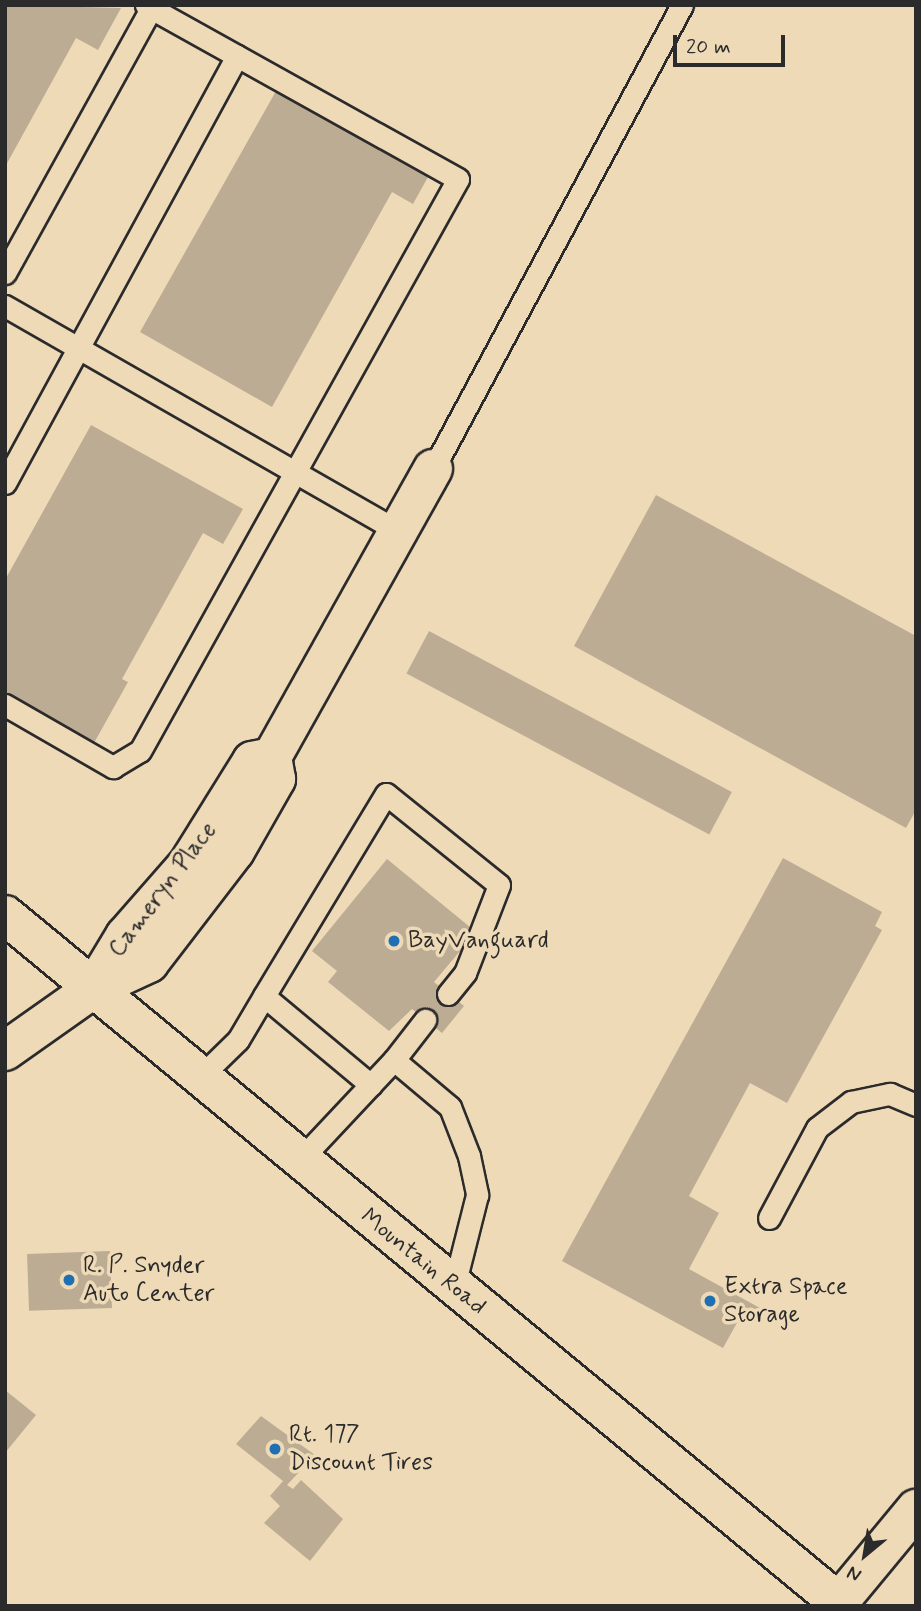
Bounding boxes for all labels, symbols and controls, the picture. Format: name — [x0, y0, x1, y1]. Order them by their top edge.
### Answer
scale bar — [676, 21, 788, 65]
text: 20 m — [686, 33, 731, 61]
street label: Cameryn Place — [104, 818, 222, 962]
place label: BayVanguard — [408, 927, 549, 955]
marker: BayVanguard — [386, 933, 402, 949]
street label: Mountain Road — [355, 1203, 491, 1321]
place label: R. P. Snyder Auto Center — [83, 1252, 210, 1308]
marker: R. P. Snyder Auto Center — [61, 1272, 77, 1288]
place label: Extra Space Storage — [724, 1273, 846, 1329]
marker: Extra Space Storage — [702, 1293, 718, 1309]
place label: Rt. 177 Discount Tires — [289, 1421, 429, 1477]
marker: Rt. 177 Discount Tires — [267, 1441, 283, 1457]
north arrow — [830, 1520, 900, 1590]
text: N — [843, 1560, 866, 1588]

